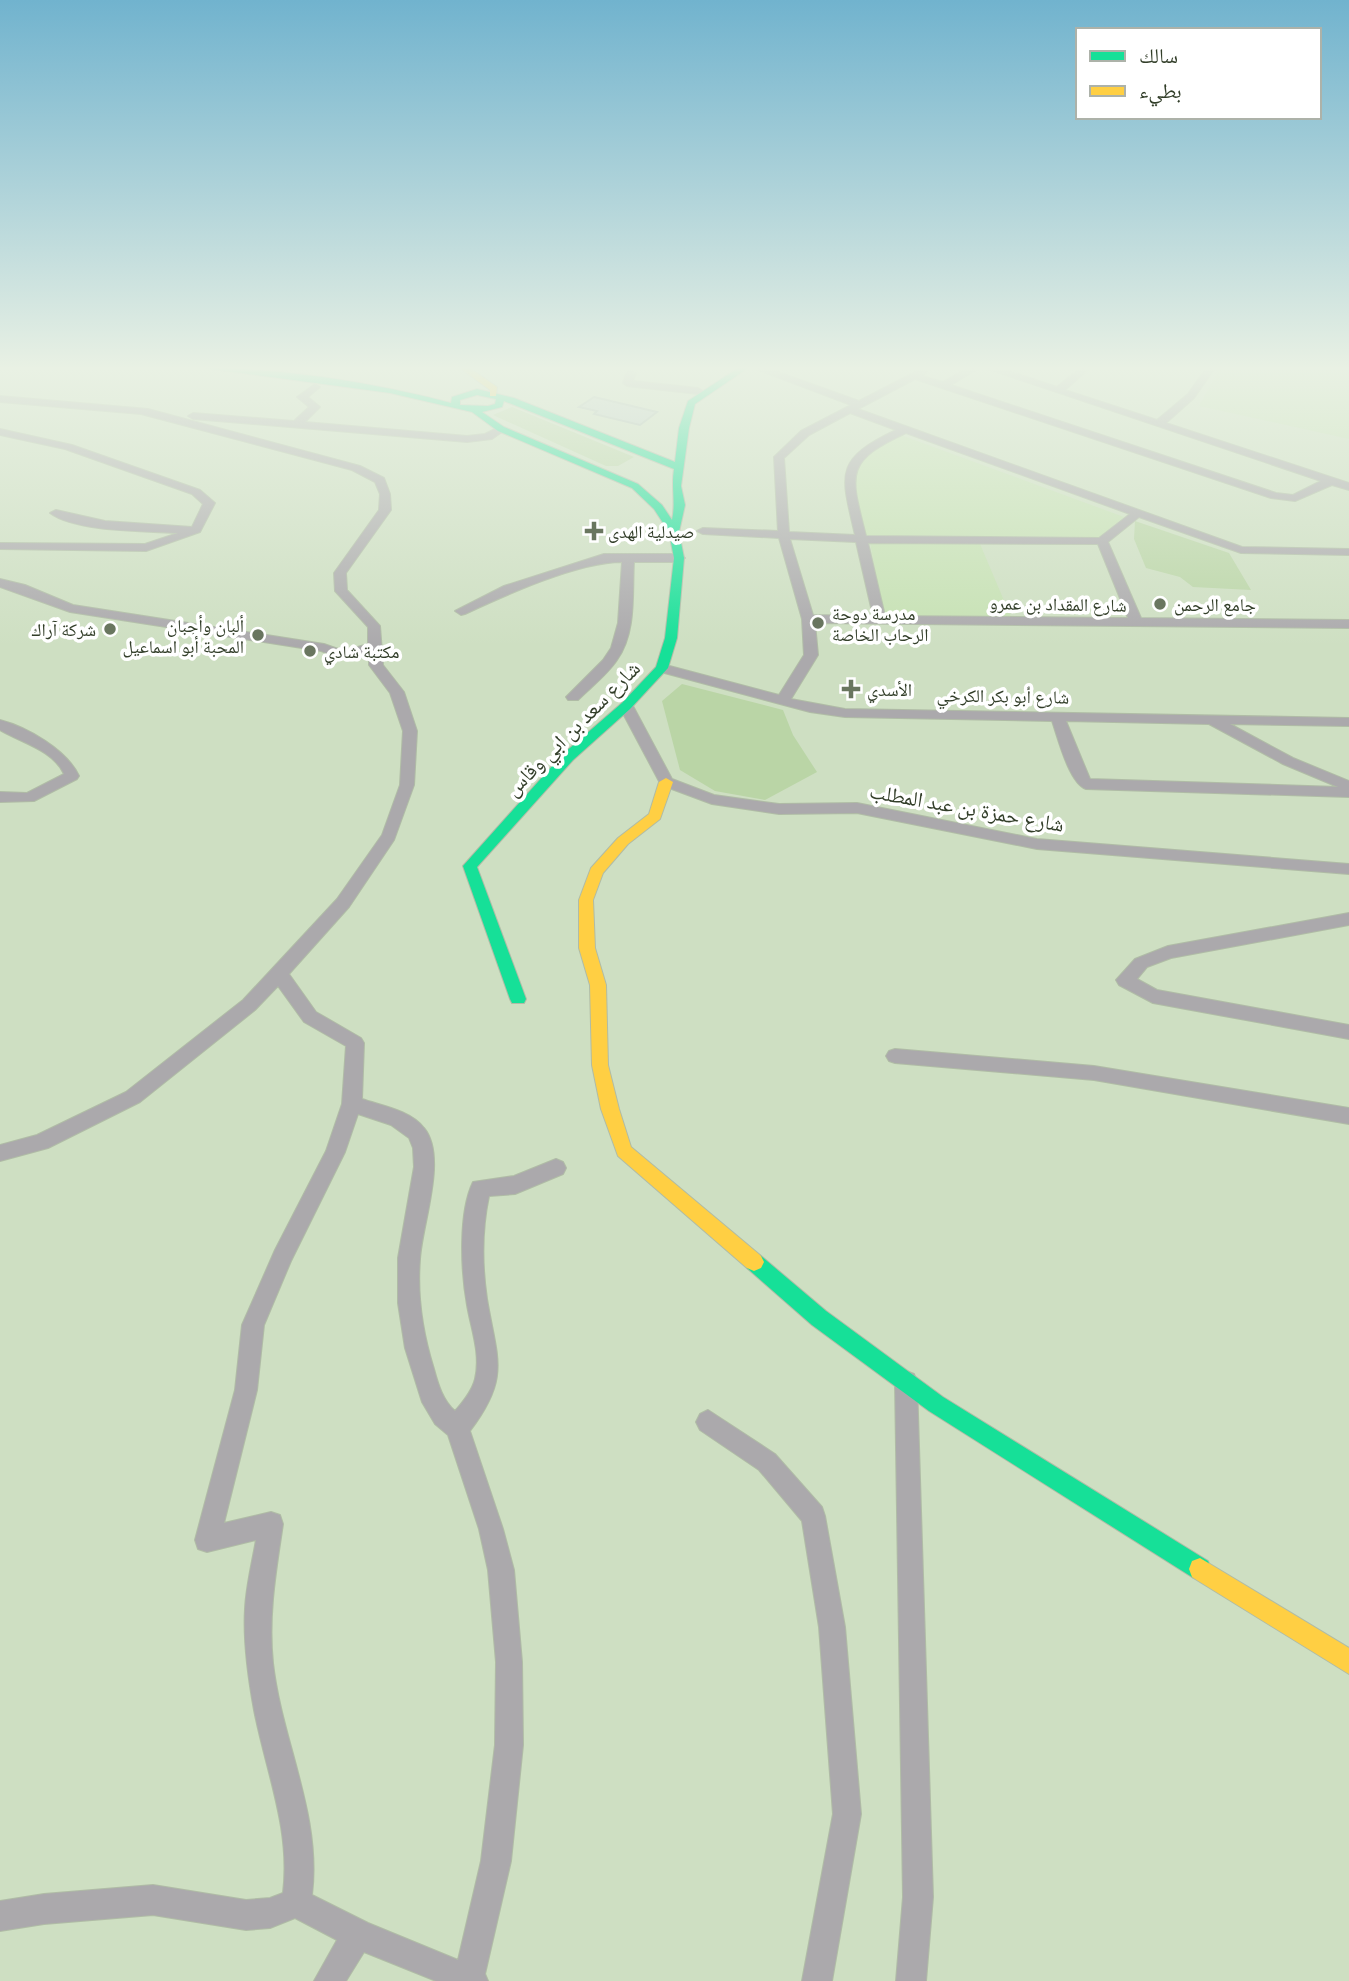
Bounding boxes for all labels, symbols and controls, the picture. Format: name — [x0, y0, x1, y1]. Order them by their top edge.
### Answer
legend — [1076, 28, 1321, 119]
text: سالك — [1139, 41, 1178, 69]
text: بطيء — [1139, 76, 1182, 107]
place label: صيدلية الهدى — [608, 520, 694, 543]
marker: صيدلية الهدى — [586, 523, 602, 539]
street label: شارع المقداد بن عمرو — [989, 591, 1127, 617]
place label: جامع الرحمن — [1174, 593, 1256, 617]
marker: جامع الرحمن — [1152, 596, 1168, 612]
place label: مدرسة دوحة الرحاب الخاصة — [832, 602, 928, 646]
place label: ألبان وأجبان المحبة أبو اسماعيل — [123, 614, 244, 658]
marker: مدرسة دوحة الرحاب الخاصة — [810, 615, 826, 631]
place label: شركة آراك — [31, 618, 96, 641]
marker: شركة آراك — [102, 621, 118, 637]
marker: ألبان وأجبان المحبة أبو اسماعيل — [250, 627, 266, 643]
place label: مكتبة شادي — [324, 640, 400, 666]
marker: مكتبة شادي — [302, 643, 318, 659]
street label: شارع سعد بن ابي وقاس — [498, 654, 648, 804]
place label: الأسدي — [867, 678, 912, 704]
marker: الأسدي — [841, 679, 861, 699]
street label: شارع أبو بكر الكرخي — [936, 683, 1069, 712]
street label: شارع حمزة بن عبد المطلب — [867, 776, 1067, 838]

